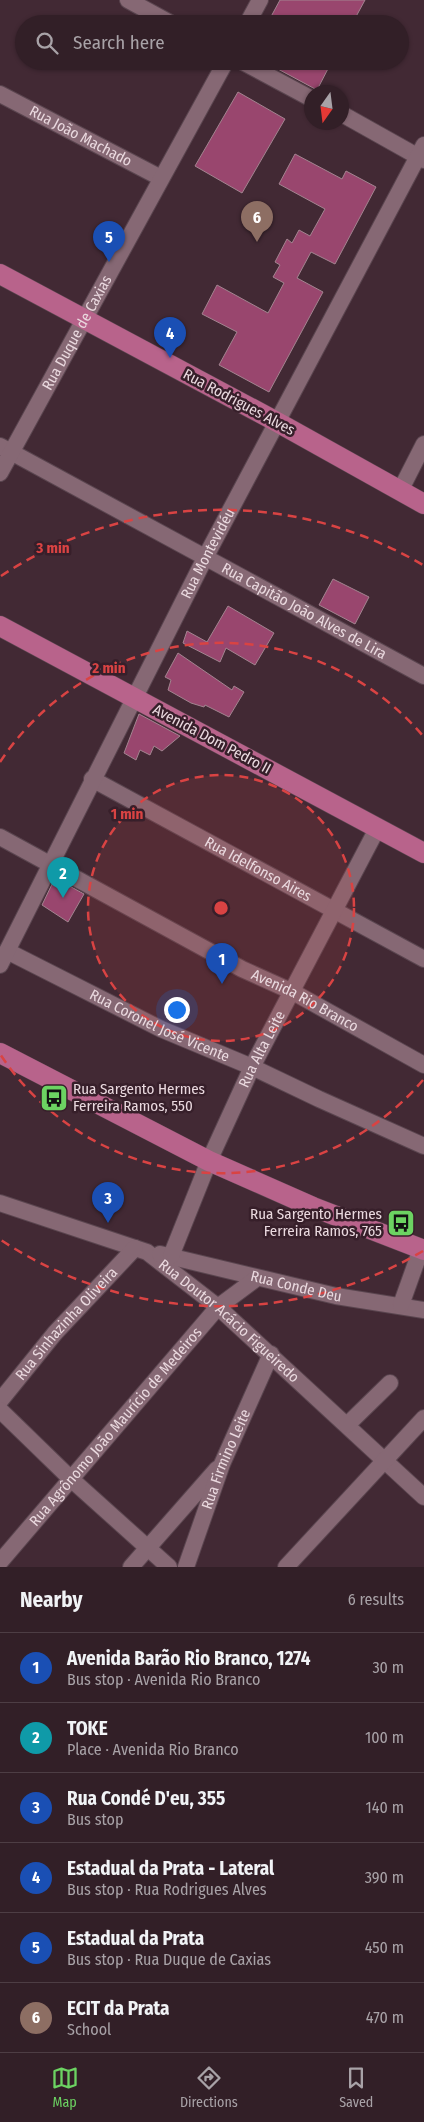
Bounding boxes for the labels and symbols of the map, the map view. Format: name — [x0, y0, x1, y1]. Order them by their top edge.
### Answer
north arrow — [304, 85, 349, 130]
street label: Rua João Machado — [26, 102, 135, 170]
pin: 6 — [241, 201, 273, 242]
pin: 5 — [93, 221, 125, 262]
street label: Rua Duque de Caxias — [38, 272, 116, 393]
pin: 4 — [154, 317, 186, 358]
street label: Rua Rodrigues Alves — [180, 365, 298, 439]
street label: Rua Montevidéu — [177, 505, 239, 602]
text: 3 min — [35, 539, 70, 557]
street label: Rua Capitão João Alves de Lira — [219, 559, 390, 663]
text: 2 min — [91, 659, 126, 677]
street label: Avenida Dom Pedro II — [150, 700, 274, 778]
text: 1 min — [111, 805, 143, 823]
street label: Rua Idelfonso Aires — [202, 833, 315, 905]
pin: 2 — [47, 857, 79, 898]
centre of rings — [212, 899, 230, 917]
pin: 1 — [206, 943, 238, 984]
street label: Avenida Rio Branco — [249, 965, 362, 1036]
street label: Rua Coronel José Vicente — [87, 985, 232, 1066]
your location — [164, 997, 190, 1023]
street label: Rua Alta Leite — [235, 1008, 289, 1091]
place label: Rua Sargento Hermes Ferreira Ramos, 550 — [73, 1080, 205, 1115]
bus stop icon: Rua Sargento Hermes Ferreira Ramos, 550 — [39, 1083, 69, 1113]
pin: 3 — [92, 1182, 124, 1223]
place label: Rua Sargento Hermes Ferreira Ramos, 765 — [250, 1205, 382, 1240]
bus stop icon: Rua Sargento Hermes Ferreira Ramos, 765 — [386, 1208, 416, 1238]
street label: Rua Doutor Acácio Figueiredo — [155, 1255, 303, 1386]
street label: Rua Sinhazinha Oliveira — [12, 1263, 121, 1384]
street label: Rua Conde Deu — [249, 1267, 343, 1306]
street label: Rua Agrônomo João Maurício de Medeiros — [26, 1324, 206, 1530]
street label: Rua Firmino Leite — [198, 1406, 254, 1512]

